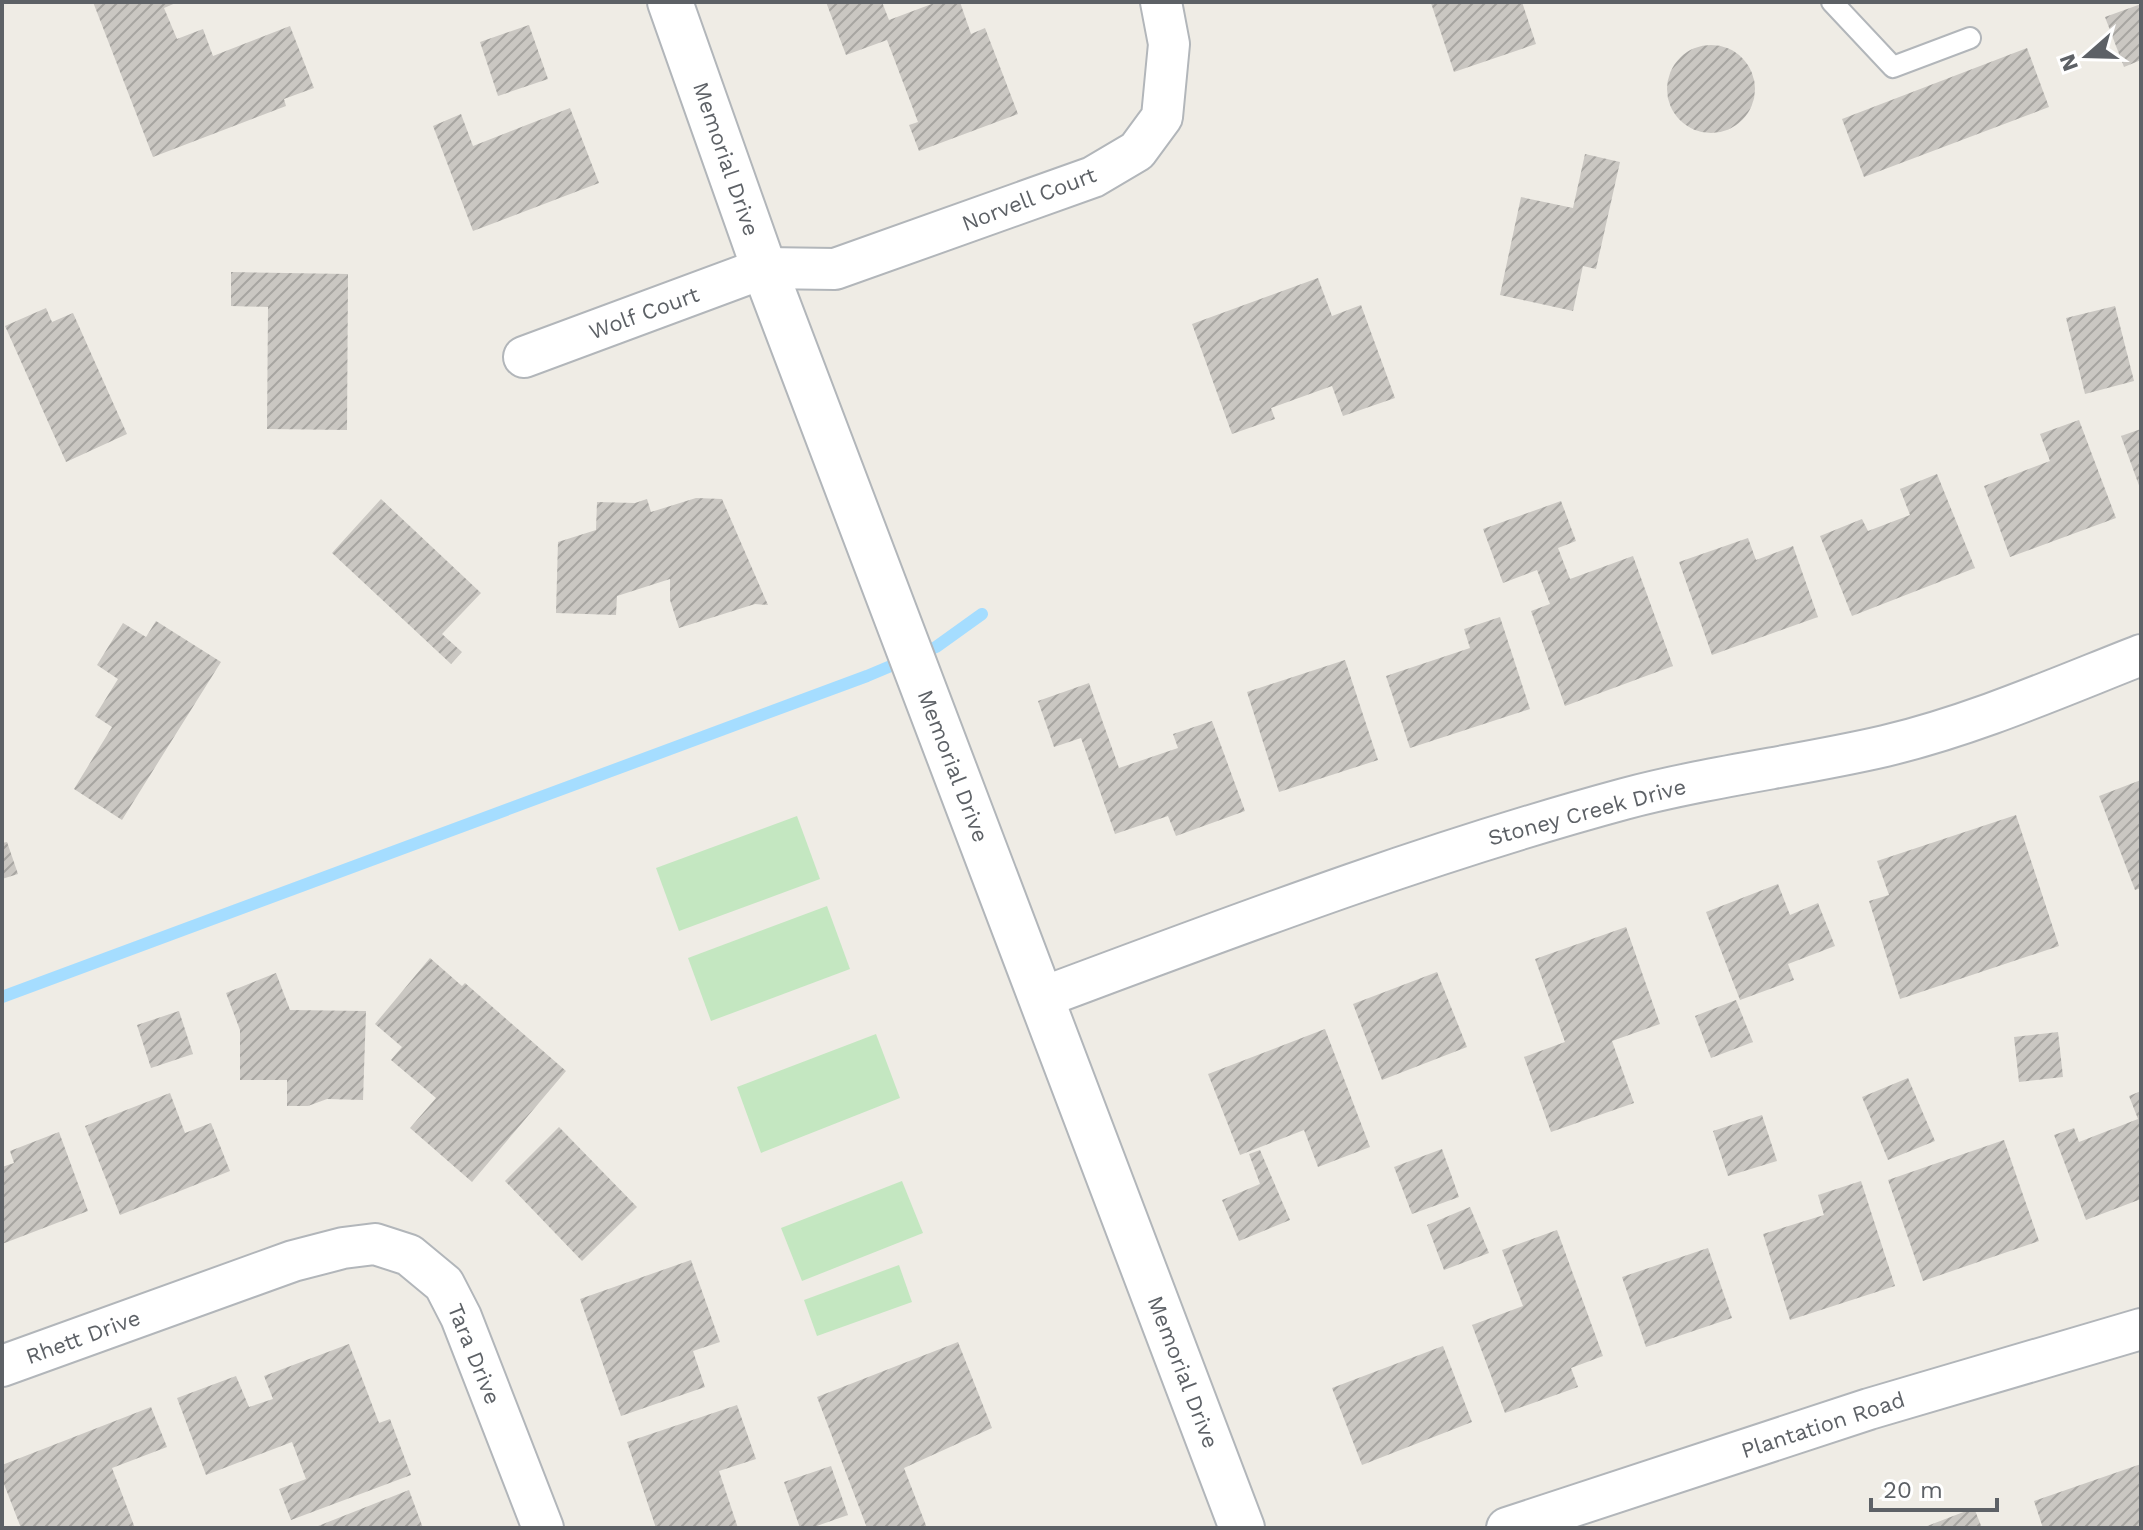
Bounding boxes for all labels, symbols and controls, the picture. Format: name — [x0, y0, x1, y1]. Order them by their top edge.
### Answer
north arrow — [2047, 16, 2127, 96]
text: N — [2054, 51, 2083, 75]
street label: Memorial Drive — [688, 79, 764, 239]
street label: Norvell Court — [958, 162, 1100, 236]
street label: Wolf Court — [586, 282, 702, 344]
street label: Memorial Drive — [912, 686, 994, 846]
street label: Stoney Creek Drive — [1485, 774, 1689, 850]
street label: Memorial Drive — [1142, 1292, 1224, 1452]
street label: Tara Drive — [442, 1300, 506, 1408]
street label: Rhett Drive — [22, 1305, 144, 1369]
street label: Plantation Road — [1738, 1387, 1908, 1463]
scale bar — [1871, 1462, 1997, 1512]
text: 20 m — [1883, 1476, 1943, 1504]

